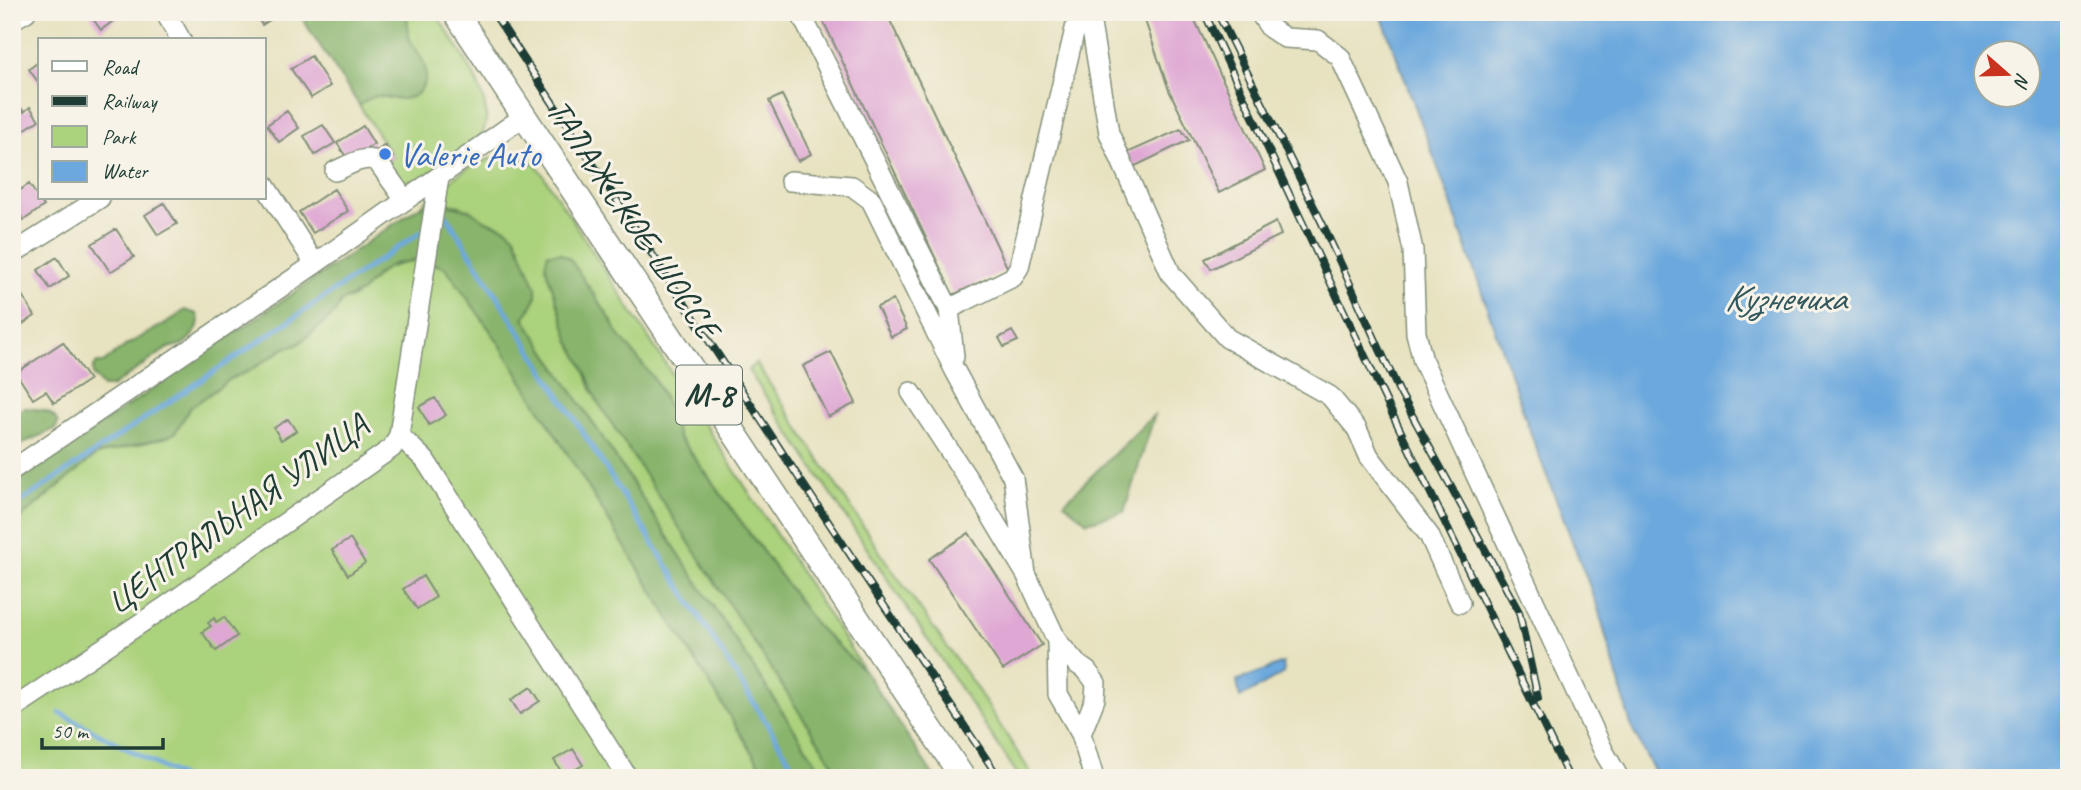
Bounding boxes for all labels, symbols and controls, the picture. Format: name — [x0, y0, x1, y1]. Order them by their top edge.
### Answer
legend — [38, 38, 266, 200]
north arrow — [1972, 38, 2042, 108]
text: Road — [102, 54, 141, 80]
text: N — [2008, 70, 2035, 92]
text: Railway — [102, 88, 158, 114]
street label: ТАЛАЖСКОЕ ШОССЕ — [536, 90, 733, 352]
text: Park — [102, 124, 137, 150]
place label: Valerie Auto — [399, 132, 542, 177]
marker: Valerie Auto — [377, 146, 393, 162]
text: Water — [102, 158, 149, 184]
water label: Кузнечиха — [1724, 274, 1849, 322]
road number: М-8 — [676, 366, 742, 424]
street label: ЦЕНТРАЛЬНАЯ УЛИЦА — [97, 403, 378, 624]
scale bar — [42, 706, 163, 750]
text: 50 m — [52, 718, 90, 744]

